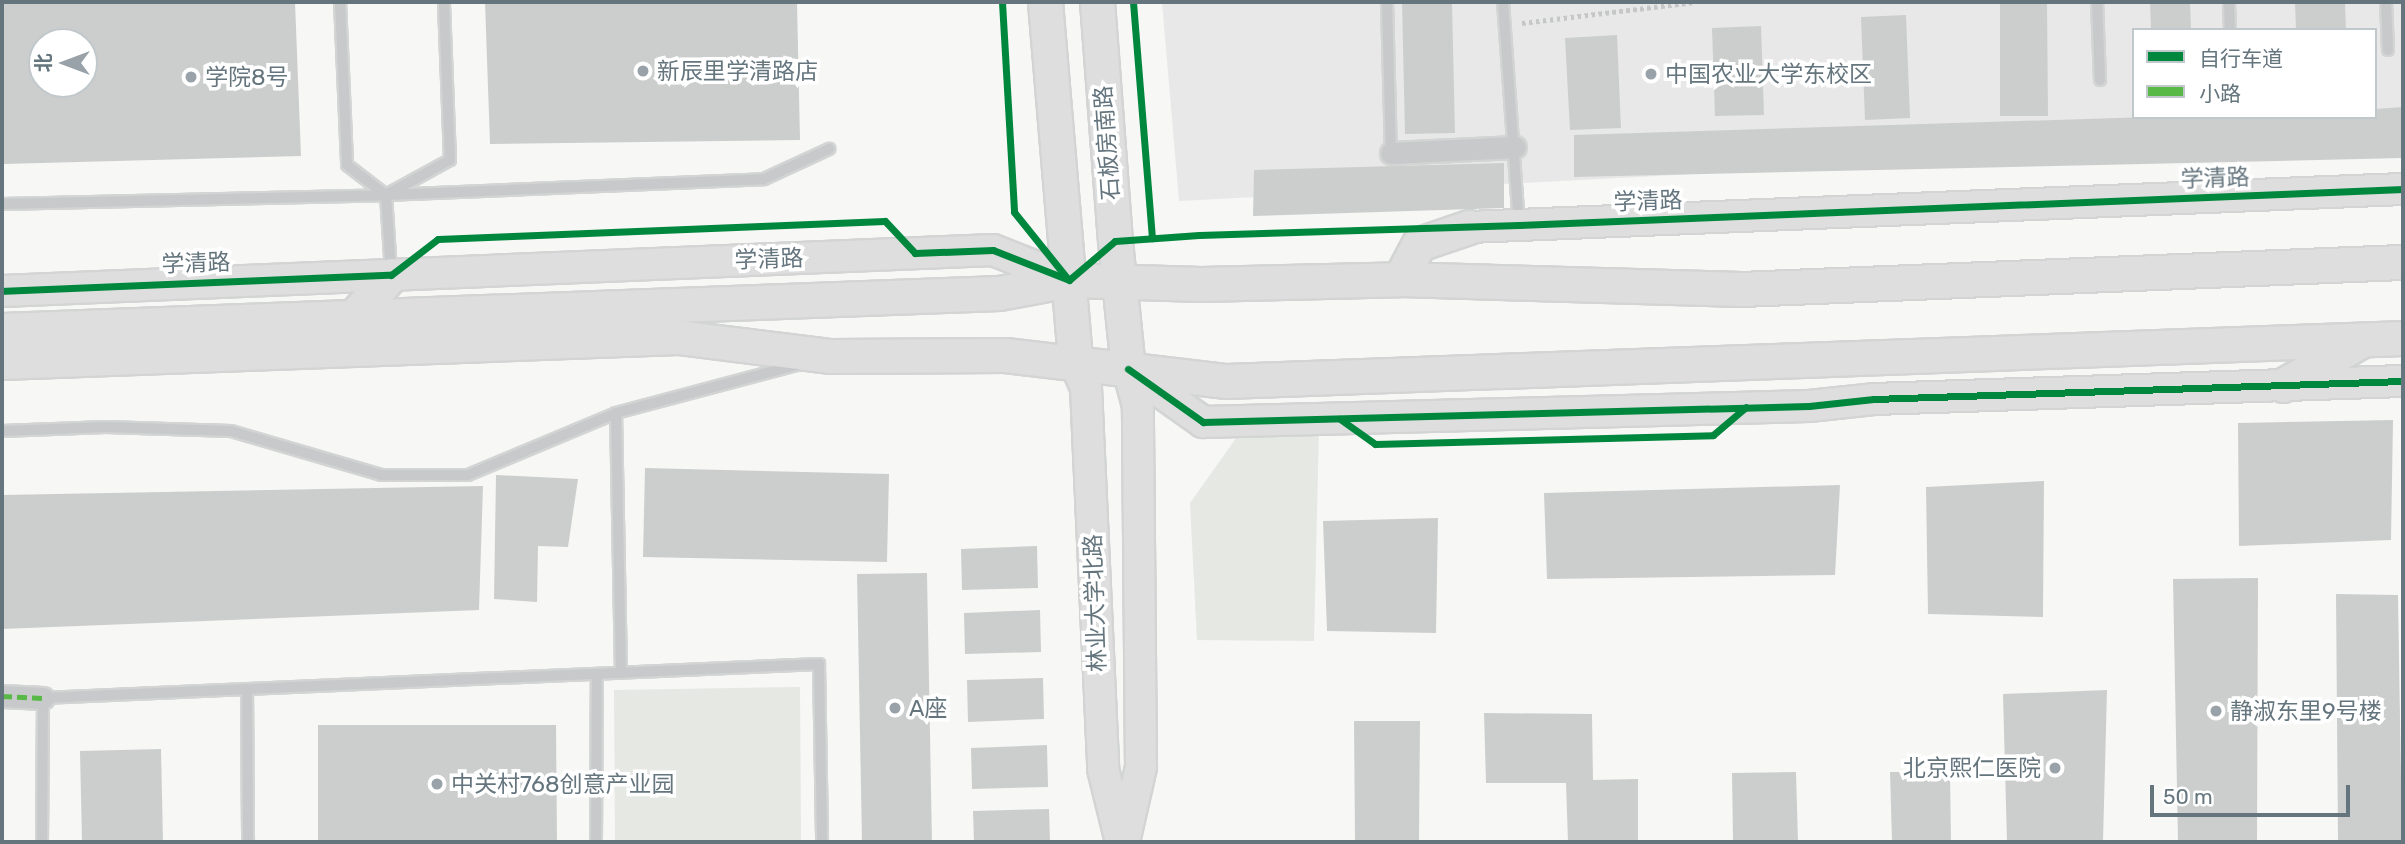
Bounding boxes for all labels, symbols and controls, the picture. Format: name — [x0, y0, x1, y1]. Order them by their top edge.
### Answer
north arrow — [28, 28, 98, 98]
legend — [2132, 28, 2377, 119]
text: 自行车道 — [2199, 46, 2283, 71]
text: 北 — [32, 54, 55, 73]
place label: 新辰里学清路店 — [657, 57, 818, 85]
place label: 中国农业大学东校区 — [1665, 60, 1872, 88]
place label: 学院8号 — [205, 63, 289, 91]
marker: 新辰里学清路店 — [635, 63, 651, 79]
marker: 中国农业大学东校区 — [1643, 66, 1659, 82]
marker: 学院8号 — [183, 69, 199, 85]
text: 小路 — [2199, 81, 2241, 106]
street label: 石板房南路 — [1089, 85, 1125, 201]
street label: 学清路 — [2180, 163, 2250, 193]
street label: 学清路 — [1613, 186, 1683, 216]
street label: 学清路 — [734, 244, 804, 274]
street label: 学清路 — [161, 248, 231, 278]
street label: 林业大学北路 — [1079, 534, 1111, 672]
place label: A座 — [909, 694, 947, 722]
place label: 静淑东里9号楼 — [2230, 697, 2382, 725]
marker: A座 — [887, 700, 903, 716]
marker: 静淑东里9号楼 — [2208, 703, 2224, 719]
place label: 北京熙仁医院 — [1903, 754, 2041, 782]
marker: 北京熙仁医院 — [2047, 760, 2063, 776]
place label: 中关村768创意产业园 — [451, 770, 675, 798]
scale bar — [2153, 770, 2352, 814]
marker: 中关村768创意产业园 — [429, 776, 445, 792]
text: 50 m — [2163, 784, 2213, 809]

